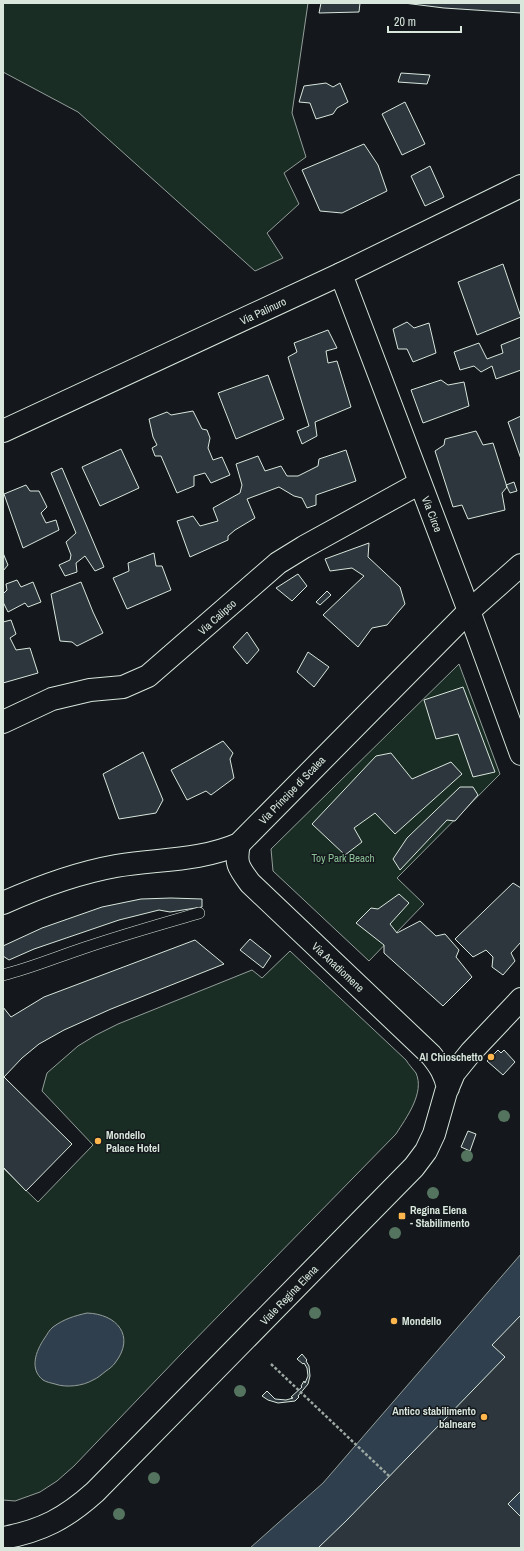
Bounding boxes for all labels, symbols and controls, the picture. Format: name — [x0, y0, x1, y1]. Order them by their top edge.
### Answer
scale bar — [388, 8, 461, 34]
text: 20 m — [394, 14, 416, 30]
street label: Via Palinuro — [238, 294, 288, 328]
street label: Via Circe — [419, 494, 445, 534]
street label: Via Calipso — [195, 596, 239, 638]
street label: Via Principe di Scalea — [256, 753, 328, 827]
park label: Toy Park Beach — [311, 851, 375, 865]
street label: Via Anadiomene — [309, 939, 367, 995]
place label: Al Chioschetto — [419, 1050, 483, 1064]
marker: Al Chioschetto — [486, 1052, 496, 1062]
place label: Mondello Palace Hotel — [106, 1128, 160, 1155]
marker: Mondello Palace Hotel — [93, 1136, 103, 1146]
place label: Regina Elena - Stabilimento — [410, 1203, 470, 1230]
marker: Regina Elena - Stabilimento — [397, 1211, 407, 1221]
street label: Viale Regina Elena — [257, 1262, 321, 1328]
place label: Mondello — [402, 1314, 442, 1328]
marker: Mondello — [389, 1316, 399, 1326]
place label: Antico stabilimento balneare — [392, 1404, 476, 1431]
marker: Antico stabilimento balneare — [479, 1412, 489, 1422]

